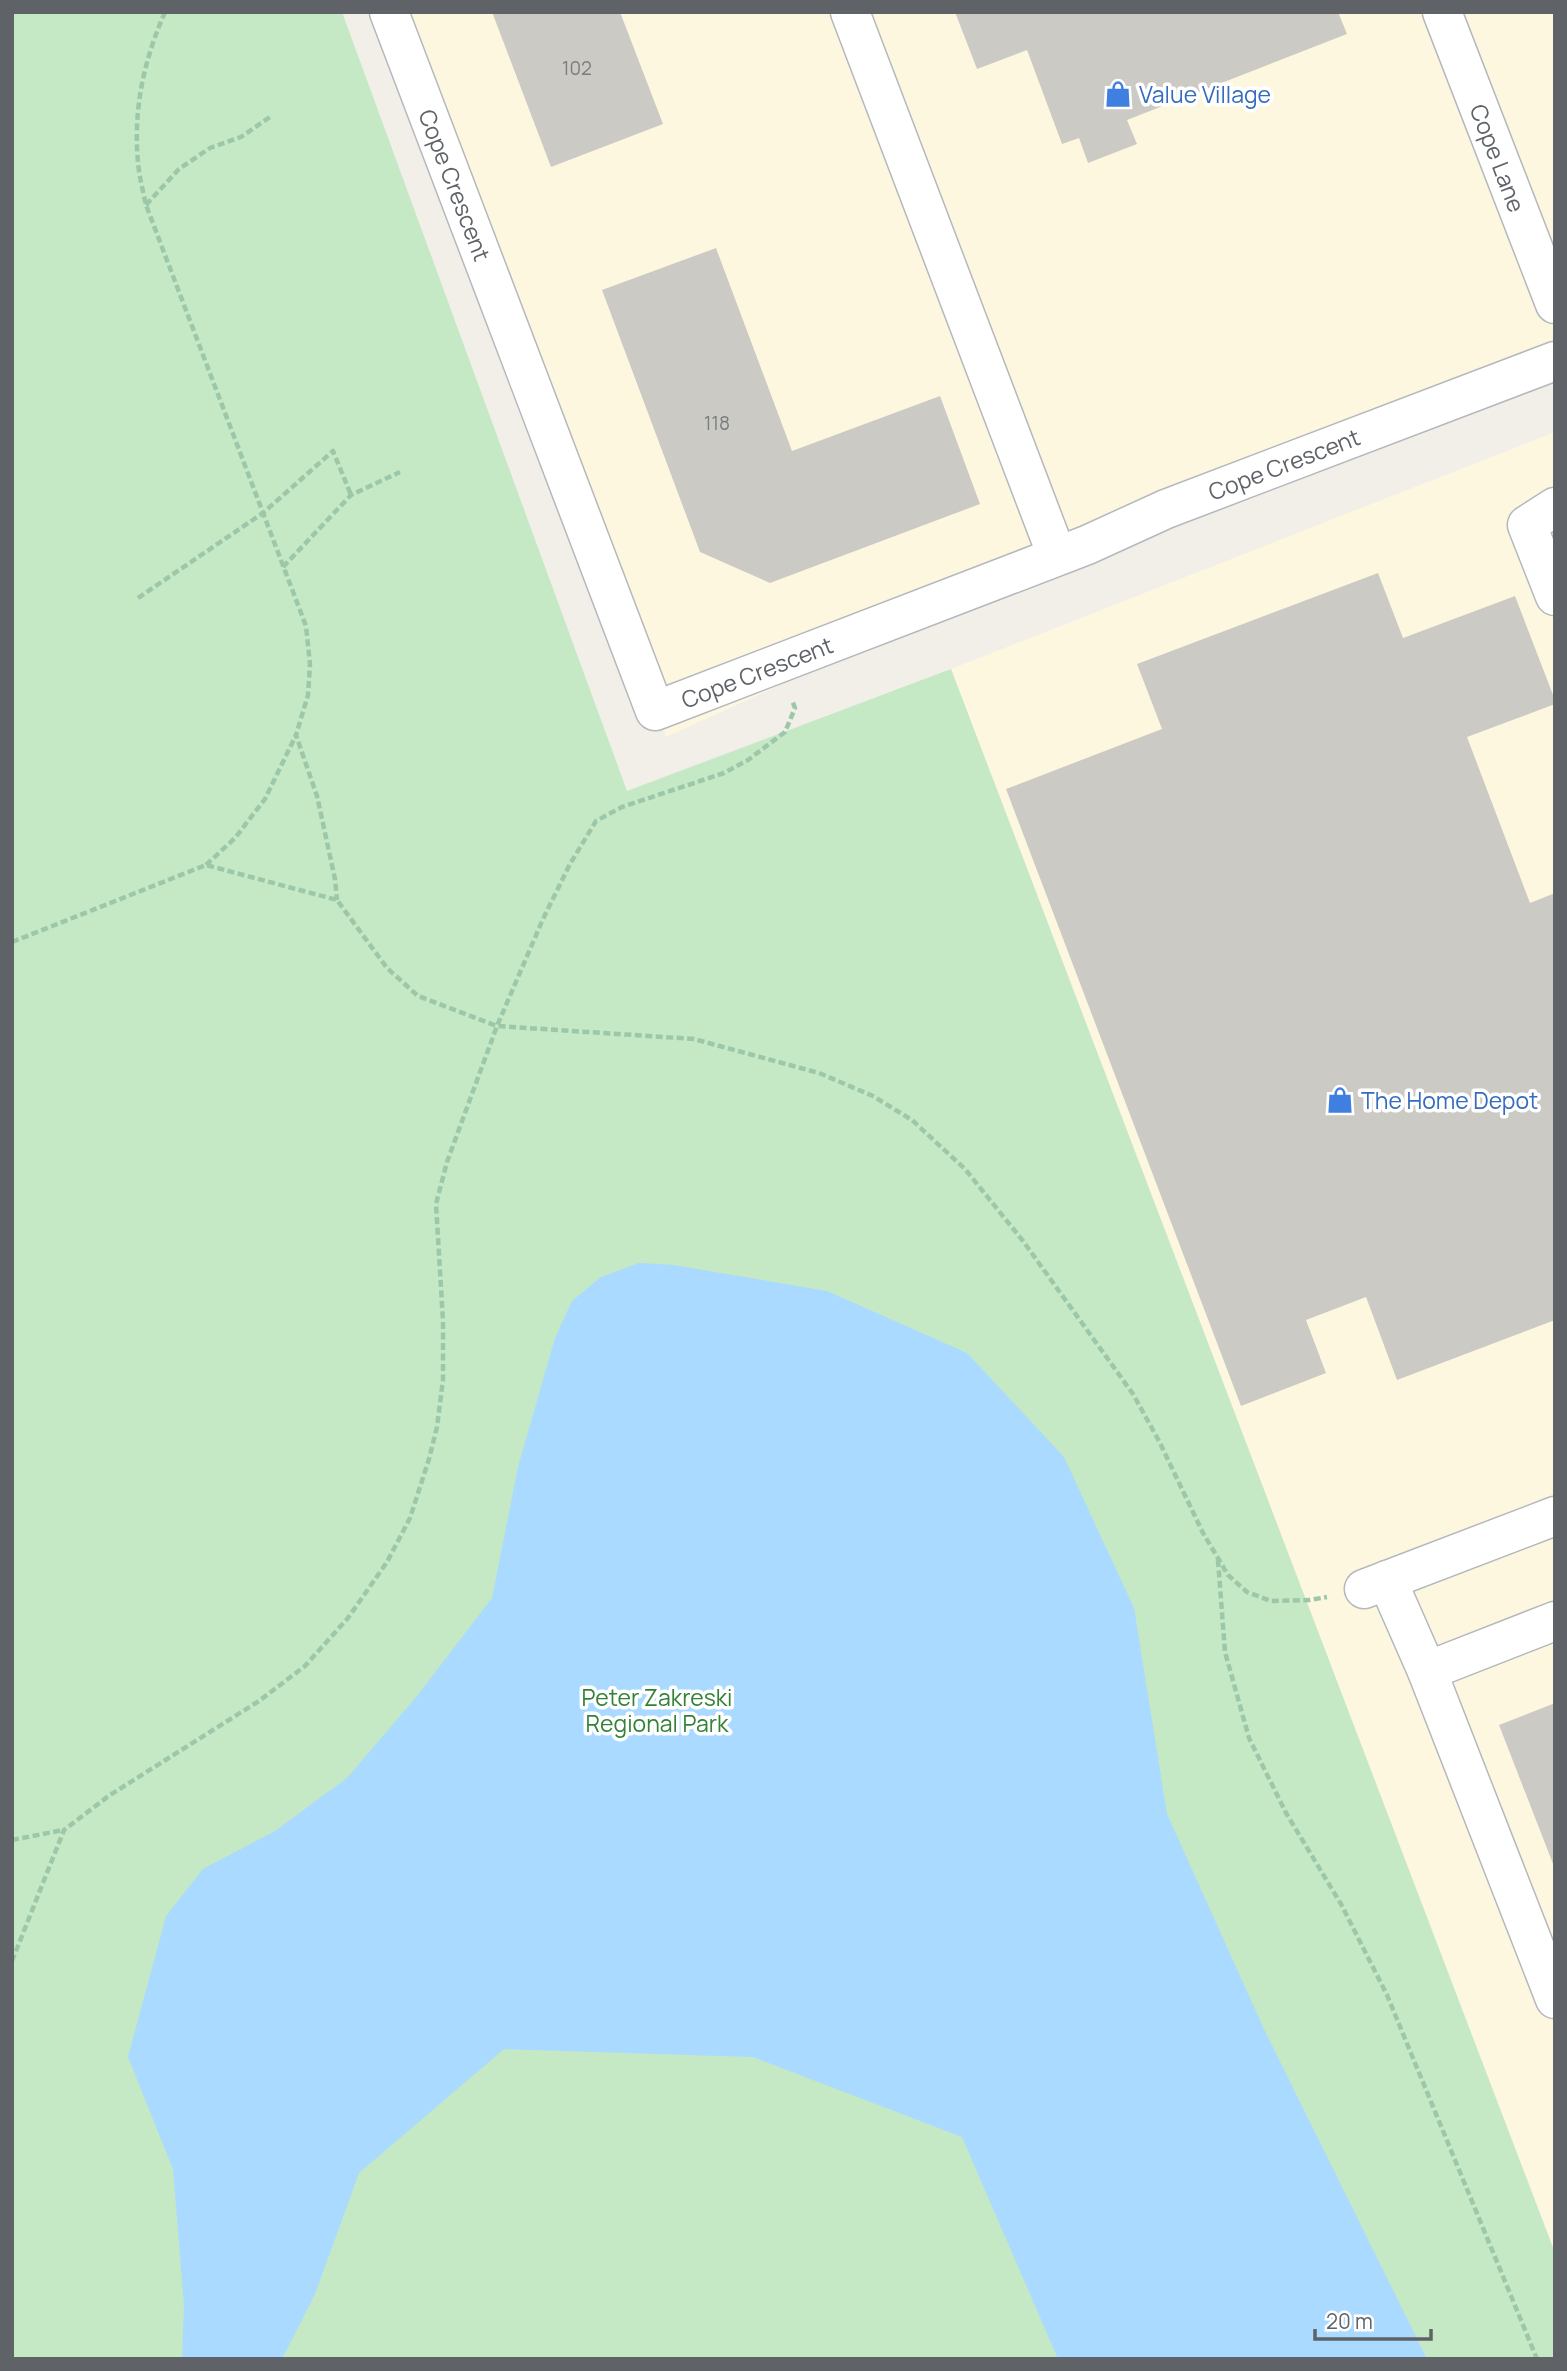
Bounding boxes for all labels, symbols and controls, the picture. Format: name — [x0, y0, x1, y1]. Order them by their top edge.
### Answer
house number: 102 — [562, 55, 592, 81]
place label: Value Village — [1139, 78, 1271, 110]
shop icon: Value Village — [1103, 79, 1133, 109]
street label: Cope Lane — [1463, 99, 1533, 217]
street label: Cope Crescent — [411, 105, 499, 265]
house number: 118 — [704, 410, 730, 436]
street label: Cope Crescent — [1204, 420, 1364, 508]
street label: Cope Crescent — [677, 628, 837, 716]
place label: The Home Depot — [1361, 1084, 1538, 1116]
shop icon: The Home Depot — [1325, 1085, 1355, 1115]
park label: Peter Zakreski Regional Park — [581, 1681, 733, 1739]
scale bar — [1315, 2298, 1430, 2342]
text: 20 m — [1326, 2307, 1373, 2335]

